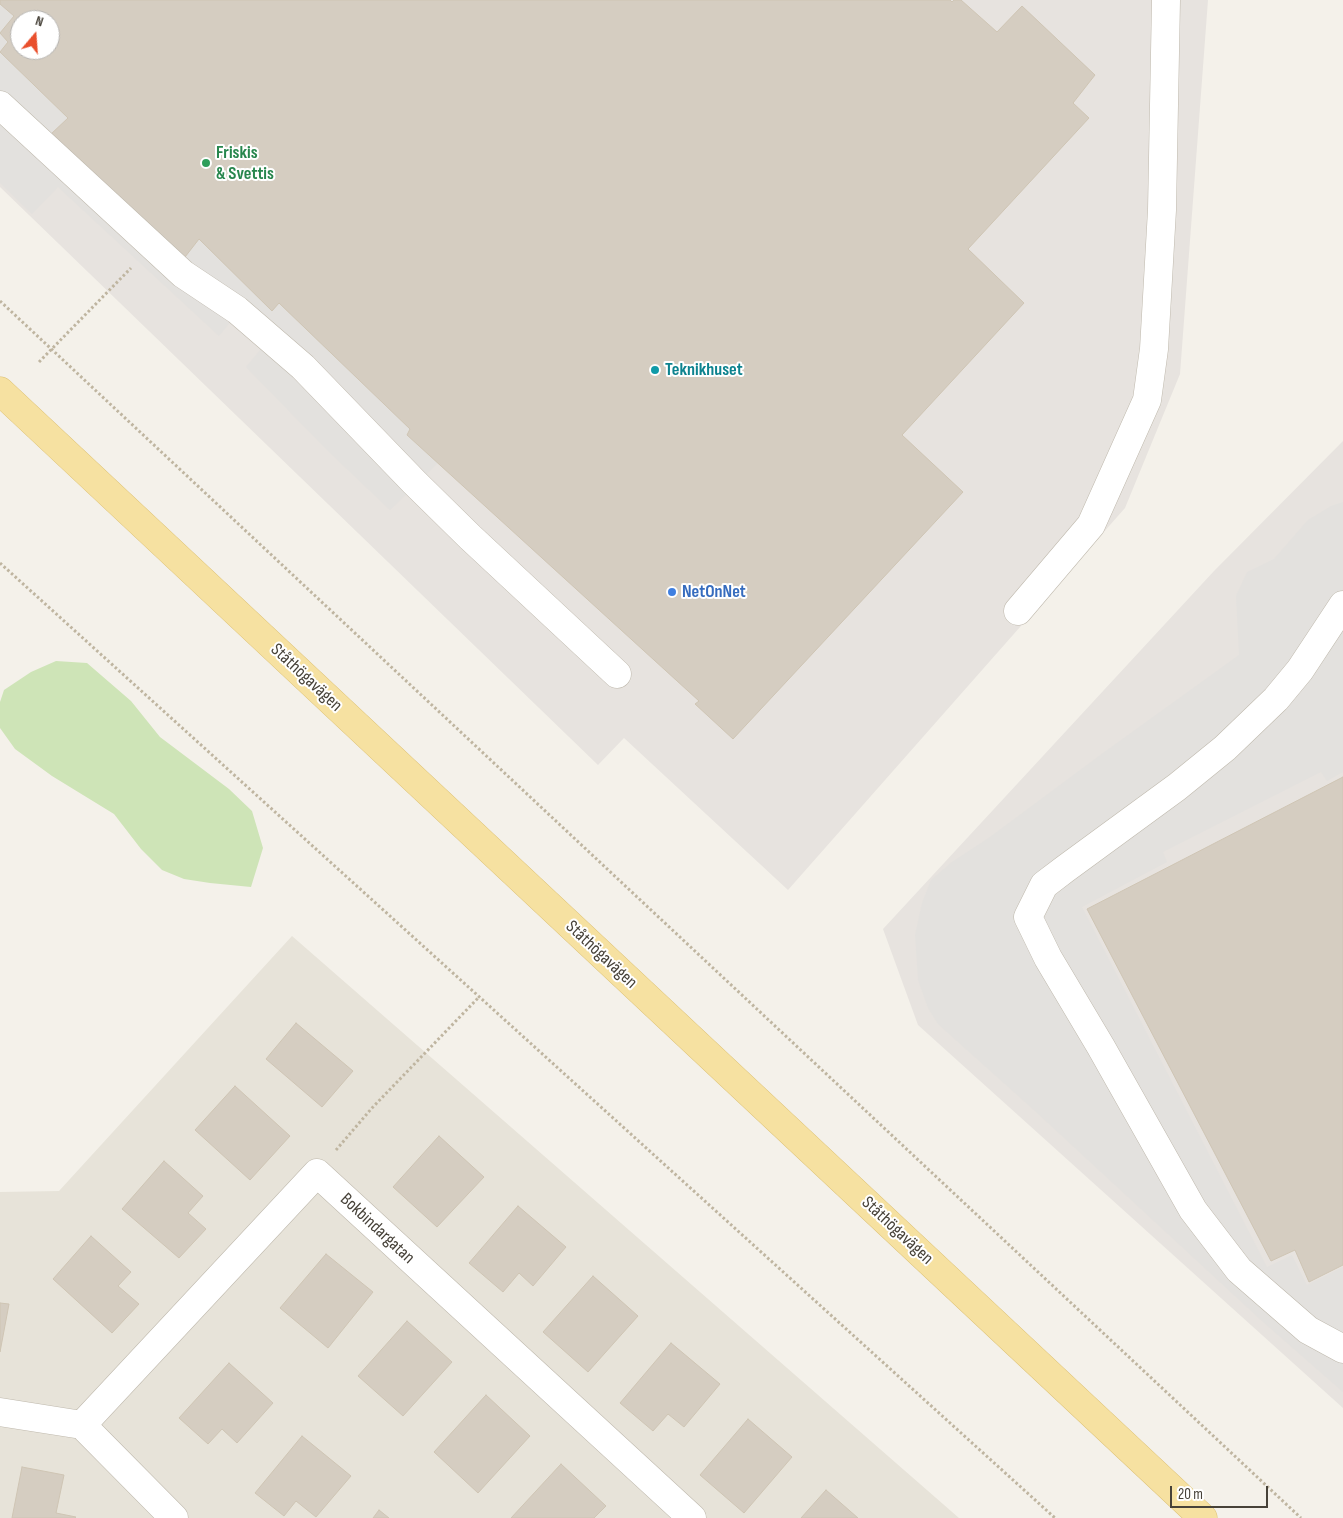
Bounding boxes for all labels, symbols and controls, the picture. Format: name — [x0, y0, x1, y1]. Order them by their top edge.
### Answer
north arrow — [10, 10, 60, 60]
text: N — [33, 12, 46, 30]
place label: Friskis & Svettis — [216, 142, 274, 184]
marker: Friskis & Svettis — [200, 157, 212, 169]
place label: Teknikhuset — [665, 359, 743, 381]
marker: Teknikhuset — [649, 364, 661, 376]
place label: NetOnNet — [682, 581, 746, 603]
marker: NetOnNet — [666, 586, 678, 598]
street label: Ståthögavägen — [266, 639, 346, 717]
street label: Ståthögavägen — [561, 916, 641, 994]
street label: Bokbindargatan — [335, 1189, 419, 1269]
street label: Ståthögavägen — [857, 1192, 937, 1270]
scale bar — [1173, 1476, 1270, 1508]
text: 20 m — [1178, 1485, 1203, 1504]

